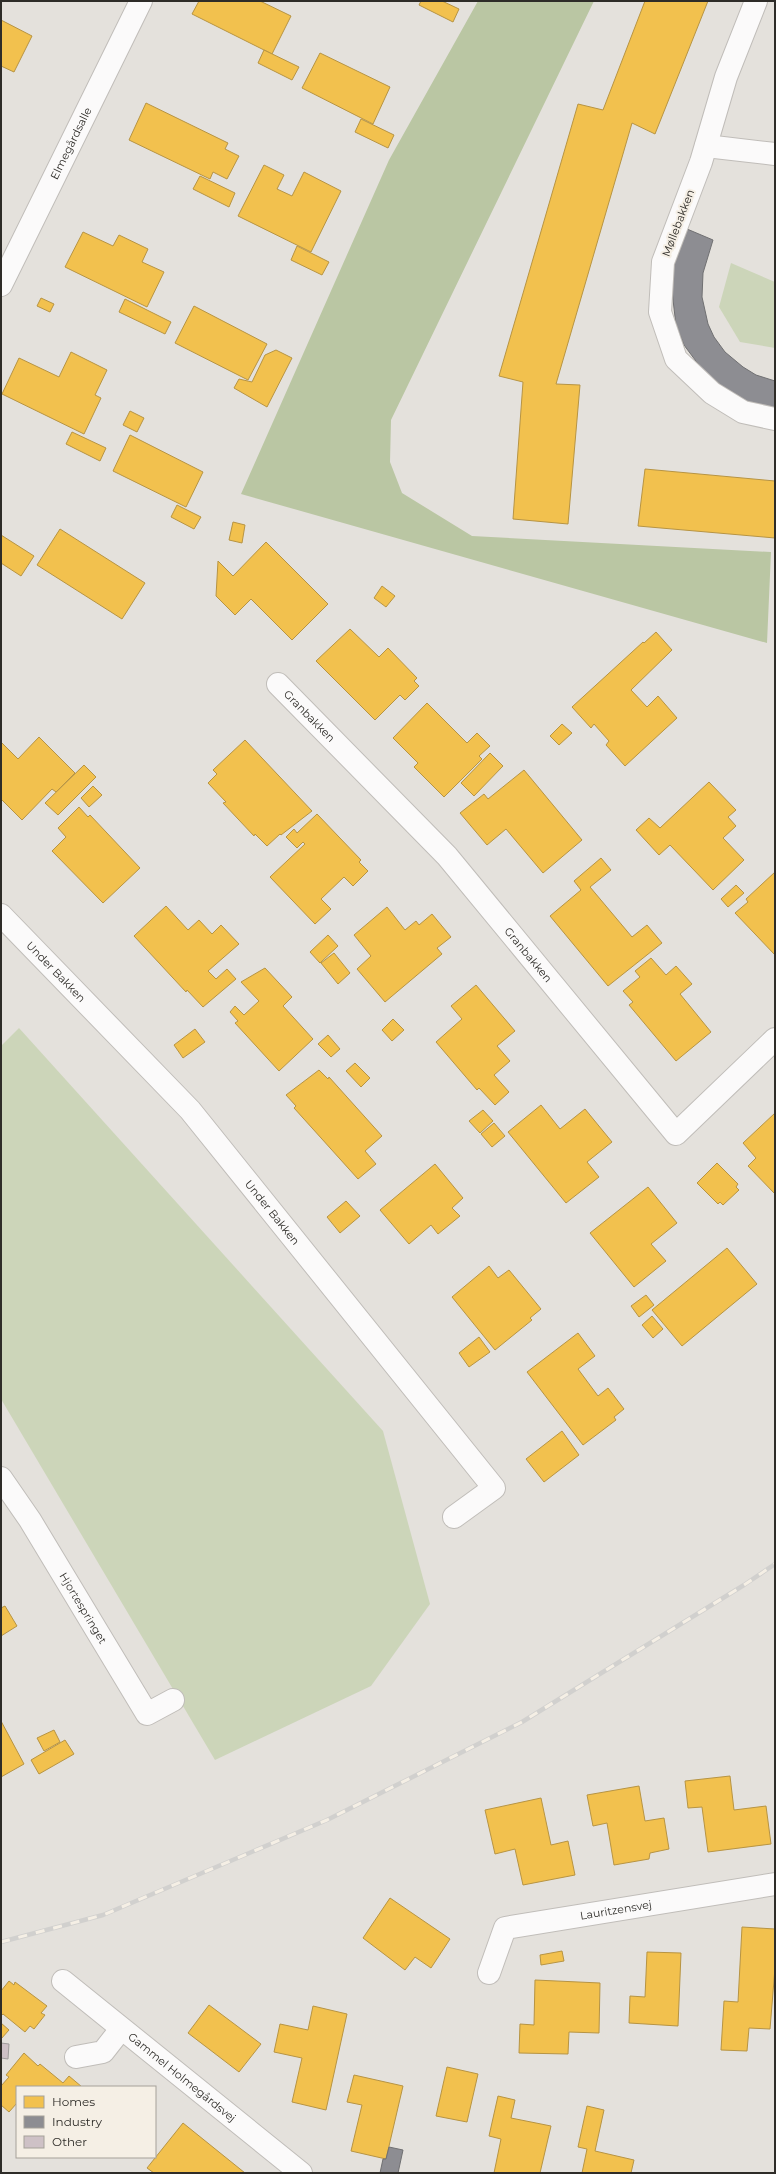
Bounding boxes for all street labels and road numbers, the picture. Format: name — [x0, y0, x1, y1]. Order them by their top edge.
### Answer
street label: Elmegårdsalle — [47, 104, 95, 182]
street label: Møllebakken — [659, 187, 697, 259]
street label: Granbakken — [281, 687, 338, 745]
street label: Granbakken — [501, 924, 555, 985]
street label: Under Bakken — [23, 938, 89, 1005]
street label: Under Bakken — [242, 1177, 303, 1248]
street label: Hjortespringet — [56, 1570, 110, 1647]
street label: Lauritzensvej — [579, 1897, 653, 1923]
street label: Gammel Holmegårdsvej — [125, 2029, 239, 2125]

